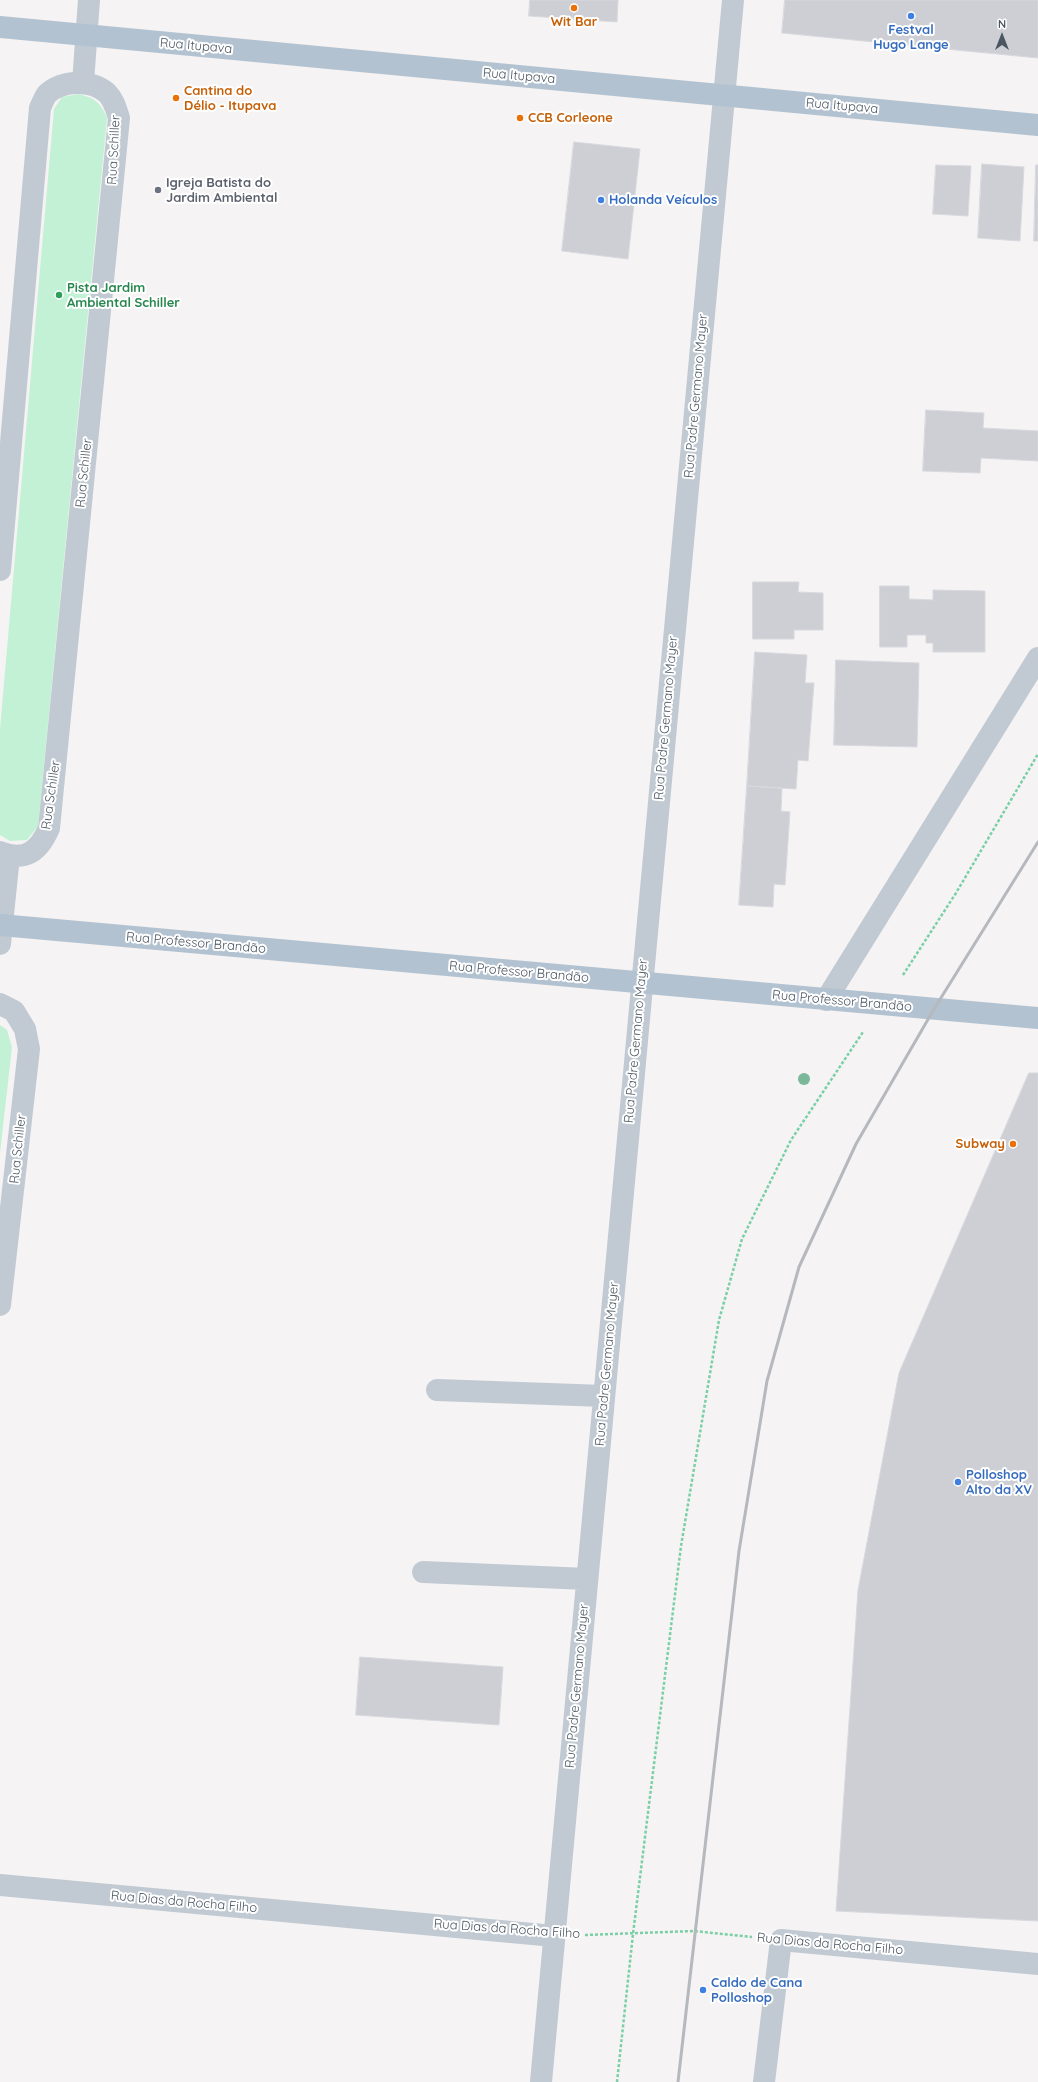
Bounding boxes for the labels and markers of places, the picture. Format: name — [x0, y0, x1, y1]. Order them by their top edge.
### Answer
marker: Wit Bar — [569, 3, 579, 13]
marker: Festval Hugo Lange — [906, 11, 916, 21]
place label: Wit Bar — [551, 14, 597, 30]
place label: Festval Hugo Lange — [873, 22, 949, 53]
place label: Cantina do Délio - Itupava — [184, 83, 276, 114]
marker: Cantina do Délio - Itupava — [171, 93, 181, 103]
place label: CCB Corleone — [528, 110, 613, 126]
marker: CCB Corleone — [515, 113, 525, 123]
place label: Igreja Batista do Jardim Ambiental — [166, 175, 277, 206]
marker: Igreja Batista do Jardim Ambiental — [153, 185, 163, 195]
place label: Holanda Veículos — [609, 192, 717, 208]
marker: Holanda Veículos — [596, 195, 606, 205]
place label: Pista Jardim Ambiental Schiller — [67, 280, 180, 311]
marker: Pista Jardim Ambiental Schiller — [54, 290, 64, 300]
place label: Subway — [956, 1136, 1005, 1152]
marker: Subway — [1008, 1139, 1018, 1149]
place label: Polloshop Alto da XV — [966, 1467, 1032, 1498]
marker: Polloshop Alto da XV — [953, 1477, 963, 1487]
place label: Caldo de Cana Polloshop — [711, 1975, 802, 2006]
marker: Caldo de Cana Polloshop — [698, 1985, 708, 1995]

